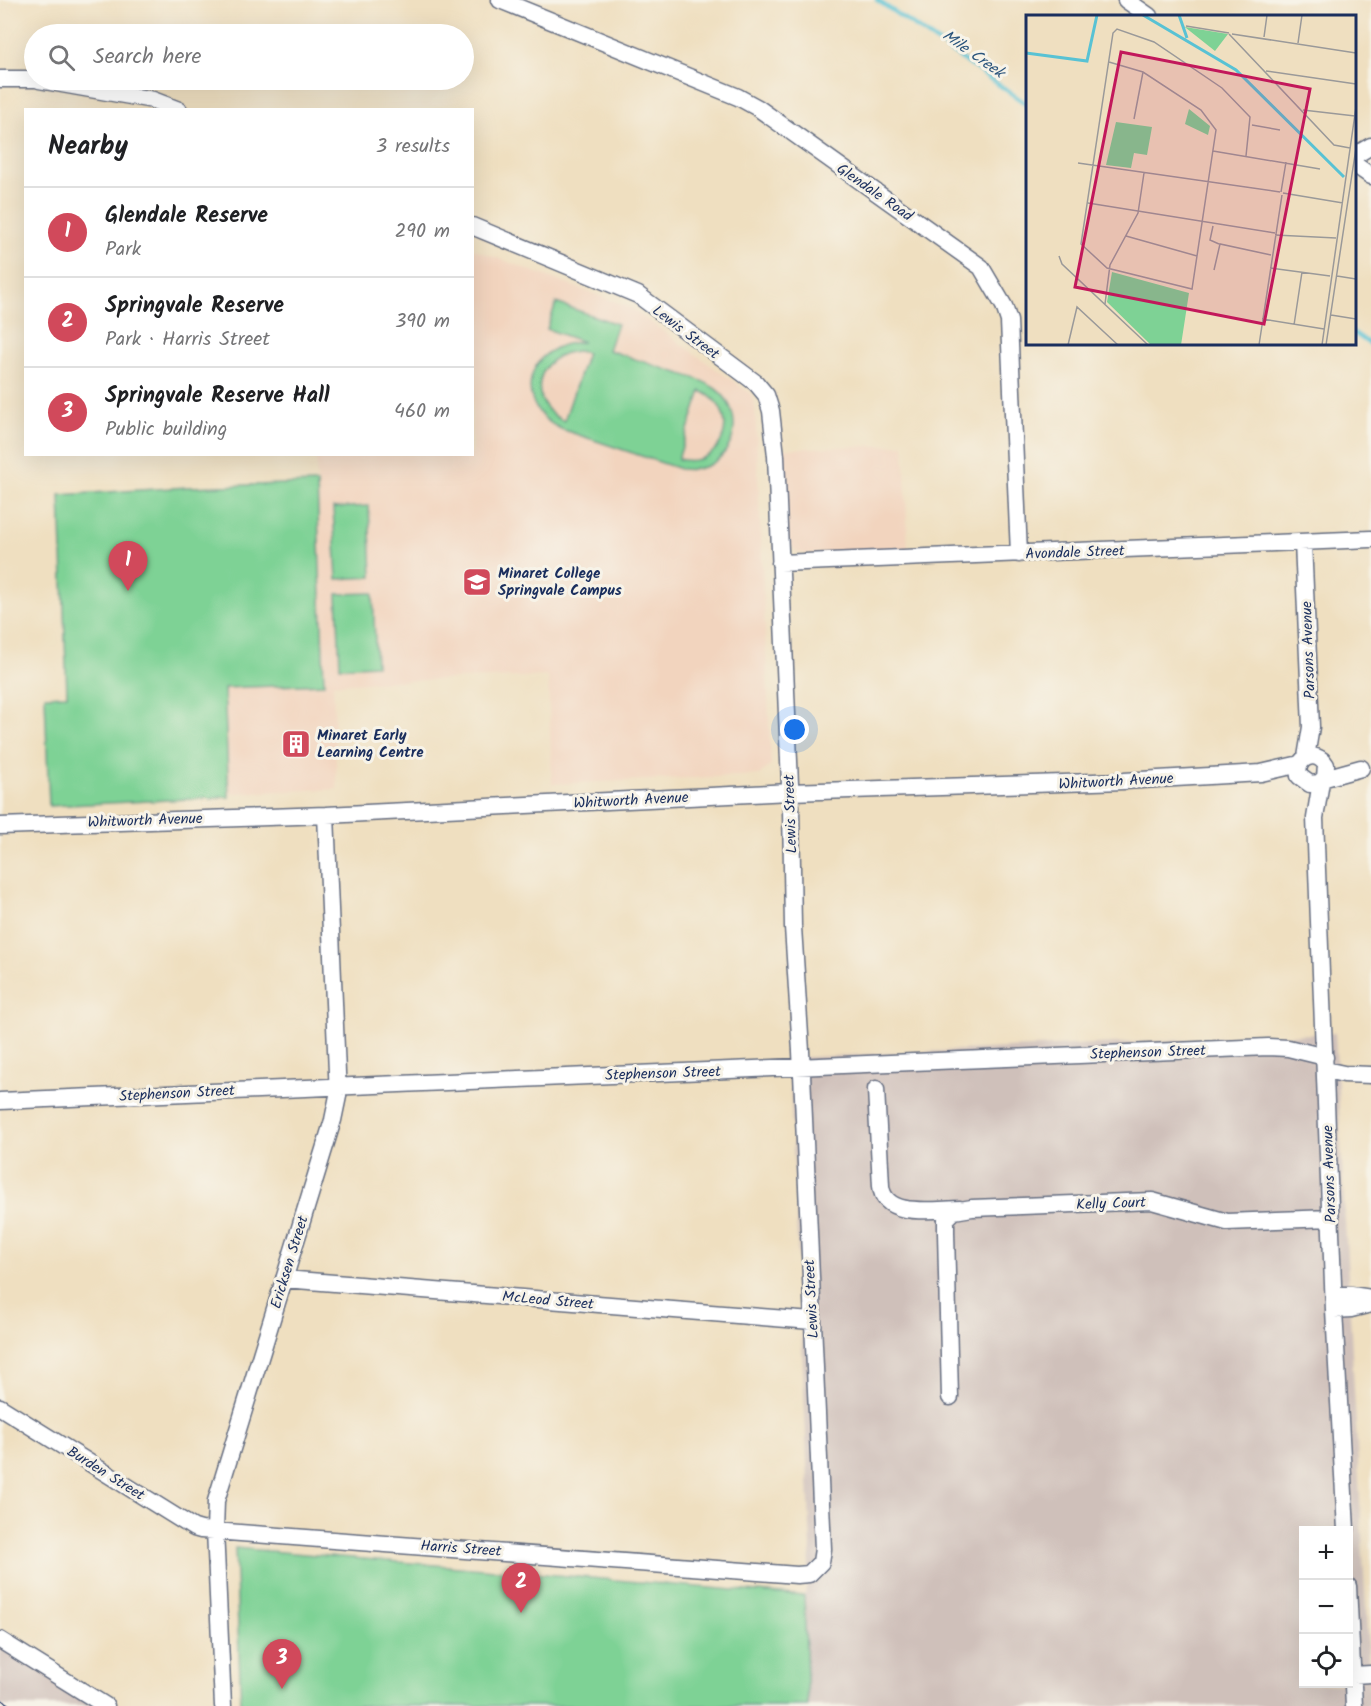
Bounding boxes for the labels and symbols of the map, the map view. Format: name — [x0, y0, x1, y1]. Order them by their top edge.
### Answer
inset map — [1026, 15, 1356, 345]
water label: Mile Creek — [937, 24, 1011, 86]
street label: Glendale Road — [831, 158, 918, 228]
street label: Lewis Street — [647, 299, 724, 366]
street label: Avondale Street — [1025, 539, 1125, 567]
pin: 1 — [108, 542, 148, 591]
place label: Minaret College Springvale Campus — [498, 562, 622, 603]
school or university icon: Minaret College Springvale Campus — [461, 566, 493, 598]
street label: Parsons Avenue — [1295, 600, 1323, 699]
your location — [780, 715, 809, 744]
place label: Minaret Early Learning Centre — [317, 724, 424, 765]
building icon: Minaret Early Learning Centre — [280, 728, 312, 760]
street label: Whitworth Avenue — [1058, 767, 1174, 797]
street label: Lewis Street — [778, 774, 804, 854]
street label: Whitworth Avenue — [573, 786, 689, 816]
street label: Whitworth Avenue — [87, 807, 203, 835]
street label: Stephenson Street — [1090, 1039, 1206, 1067]
street label: Stephenson Street — [605, 1060, 721, 1088]
street label: Stephenson Street — [119, 1079, 236, 1109]
street label: Parsons Avenue — [1316, 1124, 1344, 1223]
street label: Kelly Court — [1076, 1191, 1147, 1217]
street label: Ericksen Street — [264, 1213, 316, 1312]
street label: Lewis Street — [798, 1259, 826, 1339]
street label: McLeod Street — [501, 1285, 595, 1317]
street label: Burden Street — [62, 1440, 149, 1507]
street label: Harris Street — [420, 1534, 502, 1564]
pin: 2 — [502, 1564, 540, 1613]
pin: 3 — [262, 1640, 302, 1689]

